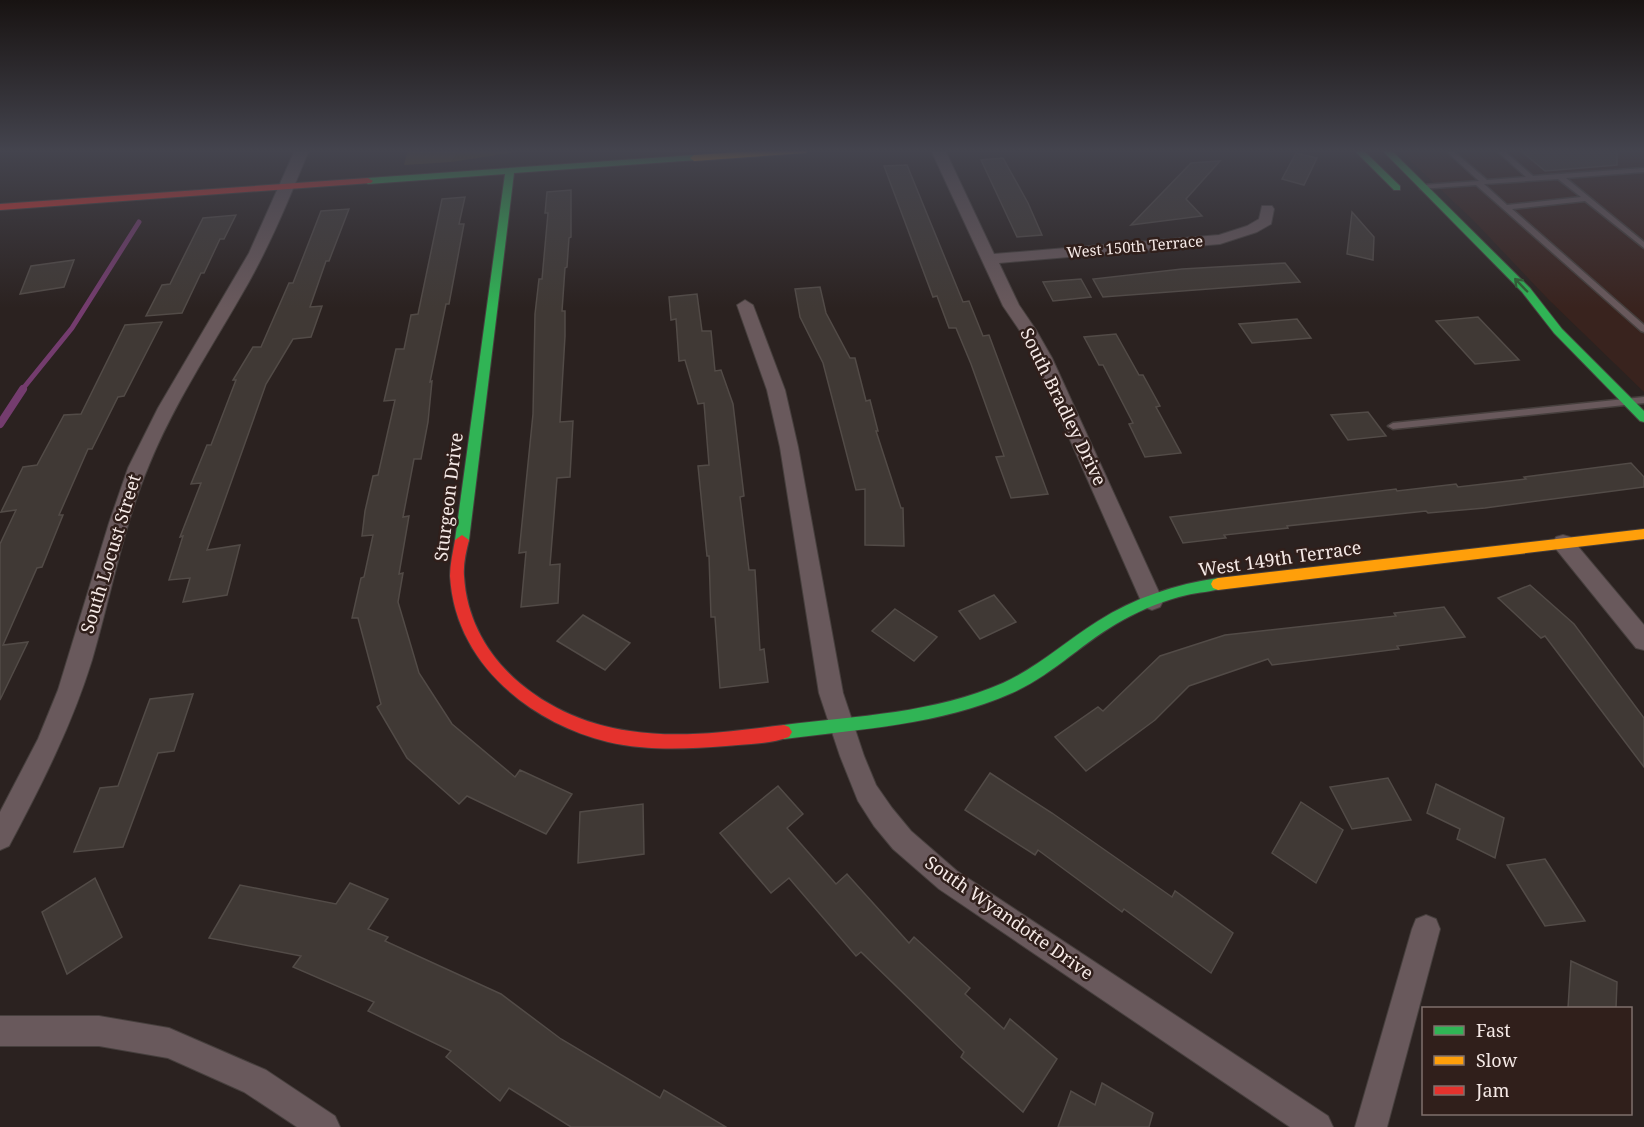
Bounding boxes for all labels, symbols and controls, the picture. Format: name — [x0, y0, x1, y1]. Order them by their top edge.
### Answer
street label: West 150th Terrace — [1066, 230, 1204, 262]
one-way arrow — [1514, 278, 1529, 293]
street label: South Bradley Drive — [1015, 324, 1113, 489]
street label: Sturgeon Drive — [428, 431, 468, 563]
street label: South Locust Street — [74, 471, 146, 636]
street label: West 149th Terrace — [1197, 535, 1363, 581]
street label: South Wyandotte Drive — [921, 850, 1099, 985]
legend — [1422, 1007, 1632, 1115]
text: Fast — [1476, 1018, 1511, 1042]
text: Slow — [1476, 1048, 1518, 1072]
text: Jam — [1475, 1078, 1510, 1102]

